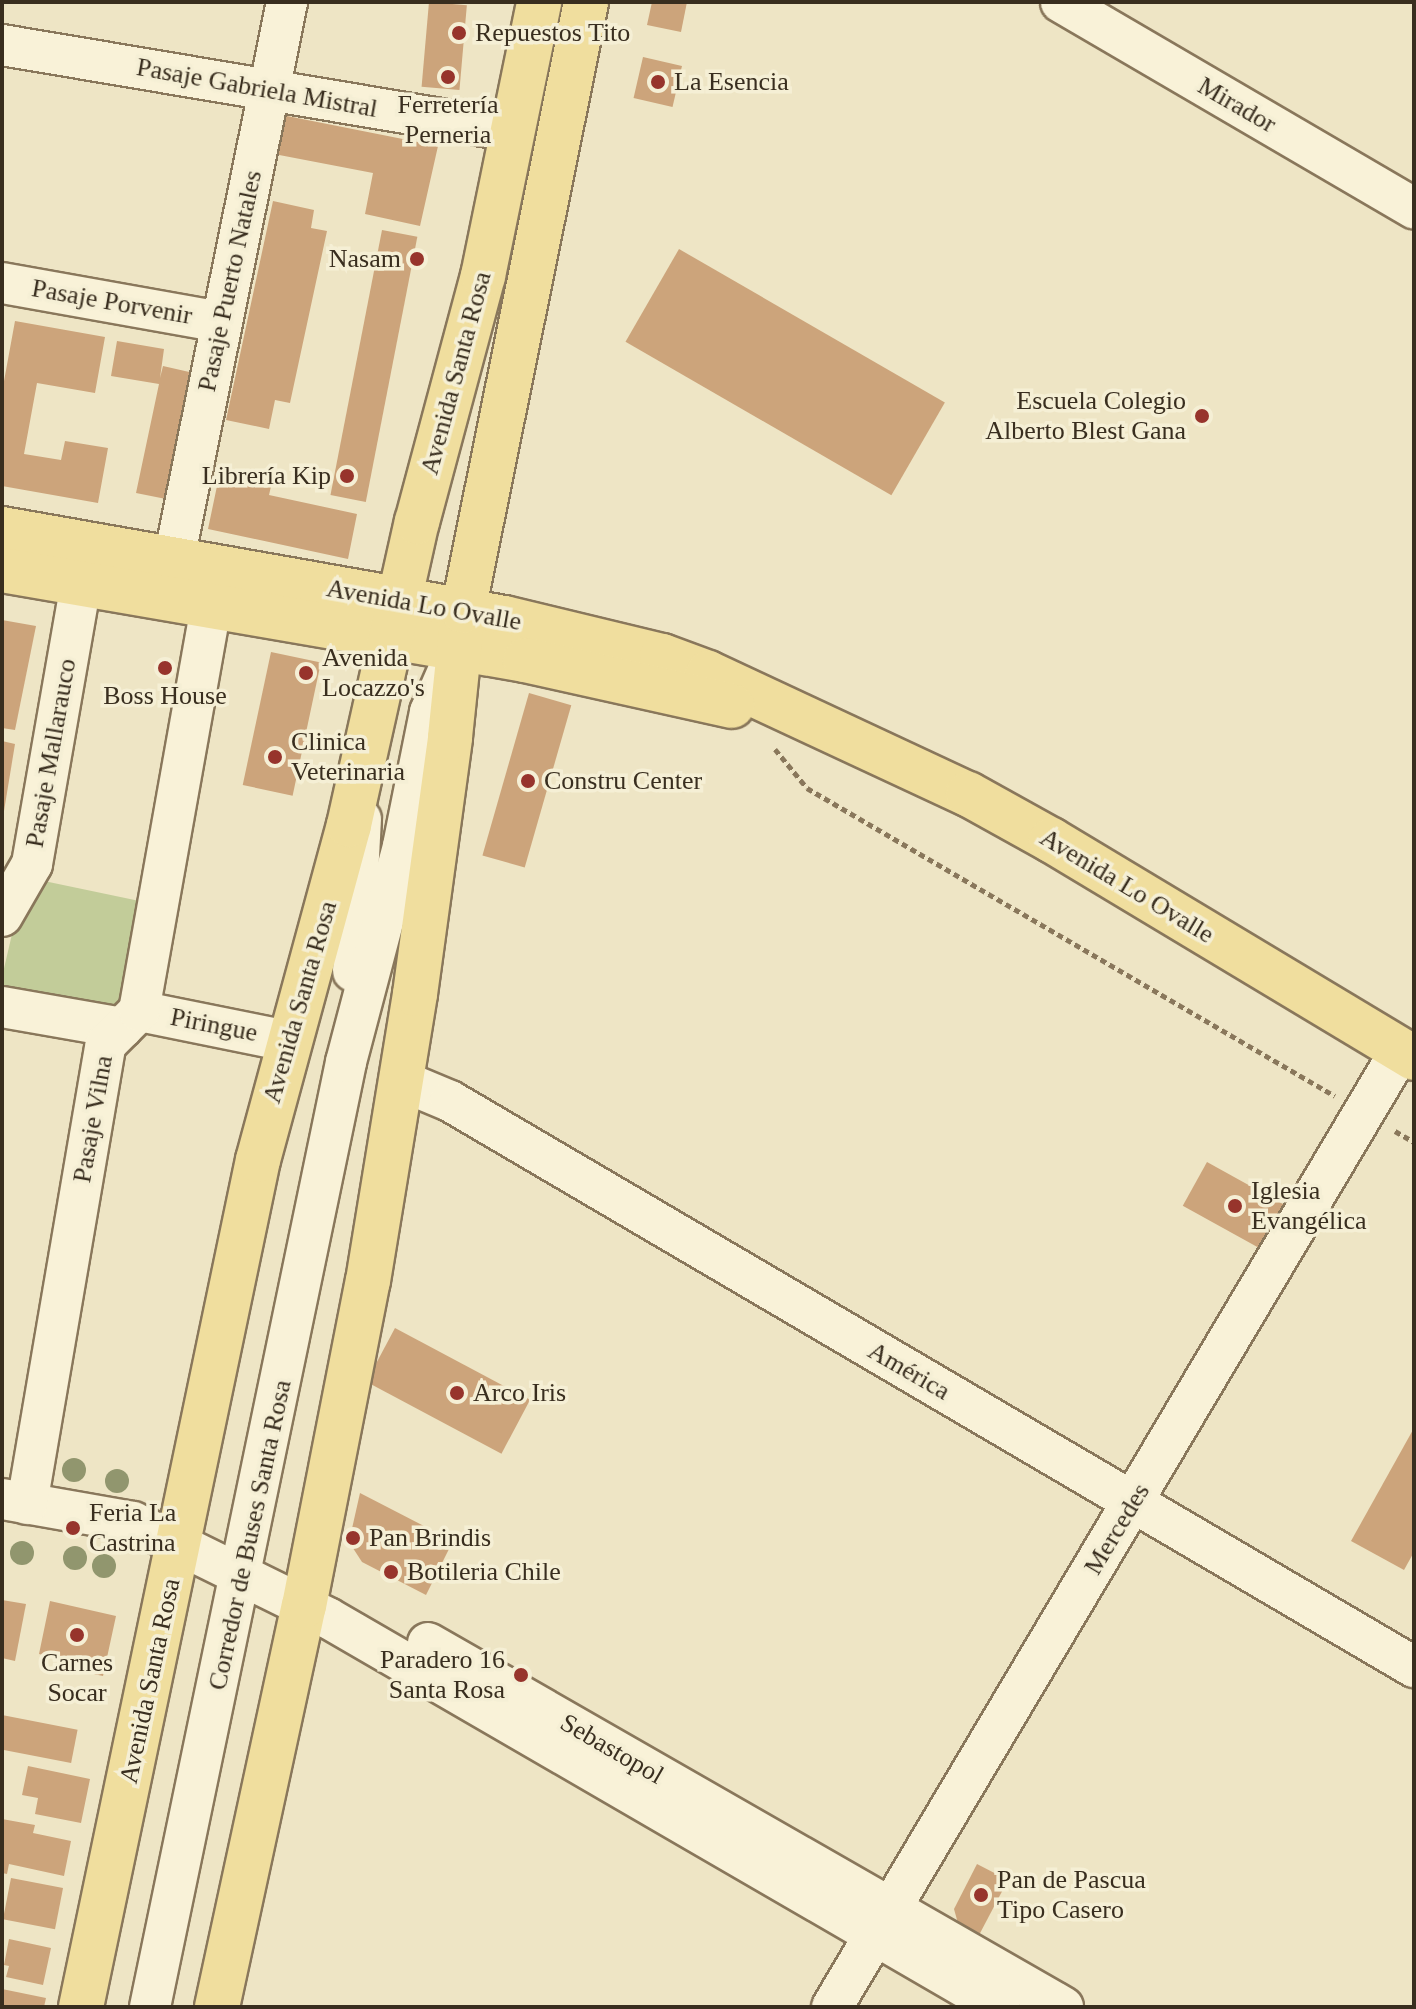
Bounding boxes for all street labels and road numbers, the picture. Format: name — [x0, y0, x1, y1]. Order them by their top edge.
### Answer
street label: Pasaje Gabriela Mistral — [134, 51, 380, 125]
street label: Mirador — [1192, 70, 1282, 140]
street label: Pasaje Puerto Natales — [191, 168, 269, 394]
street label: Avenida Santa Rosa — [414, 268, 498, 478]
street label: Pasaje Porvenir — [29, 273, 195, 331]
street label: Avenida Lo Ovalle — [324, 573, 524, 637]
street label: Pasaje Mallarauco — [19, 656, 83, 850]
street label: Avenida Lo Ovalle — [1034, 822, 1220, 950]
street label: Avenida Santa Rosa — [256, 897, 344, 1107]
street label: Piringue — [168, 1001, 260, 1049]
street label: Pasaje Vilna — [66, 1053, 120, 1185]
street label: América — [862, 1335, 956, 1407]
street label: Corredor de Buses Santa Rosa — [202, 1377, 298, 1693]
street label: Mercedes — [1078, 1478, 1156, 1580]
street label: Avenida Santa Rosa — [113, 1576, 187, 1786]
street label: Sebastopol — [555, 1707, 669, 1791]

